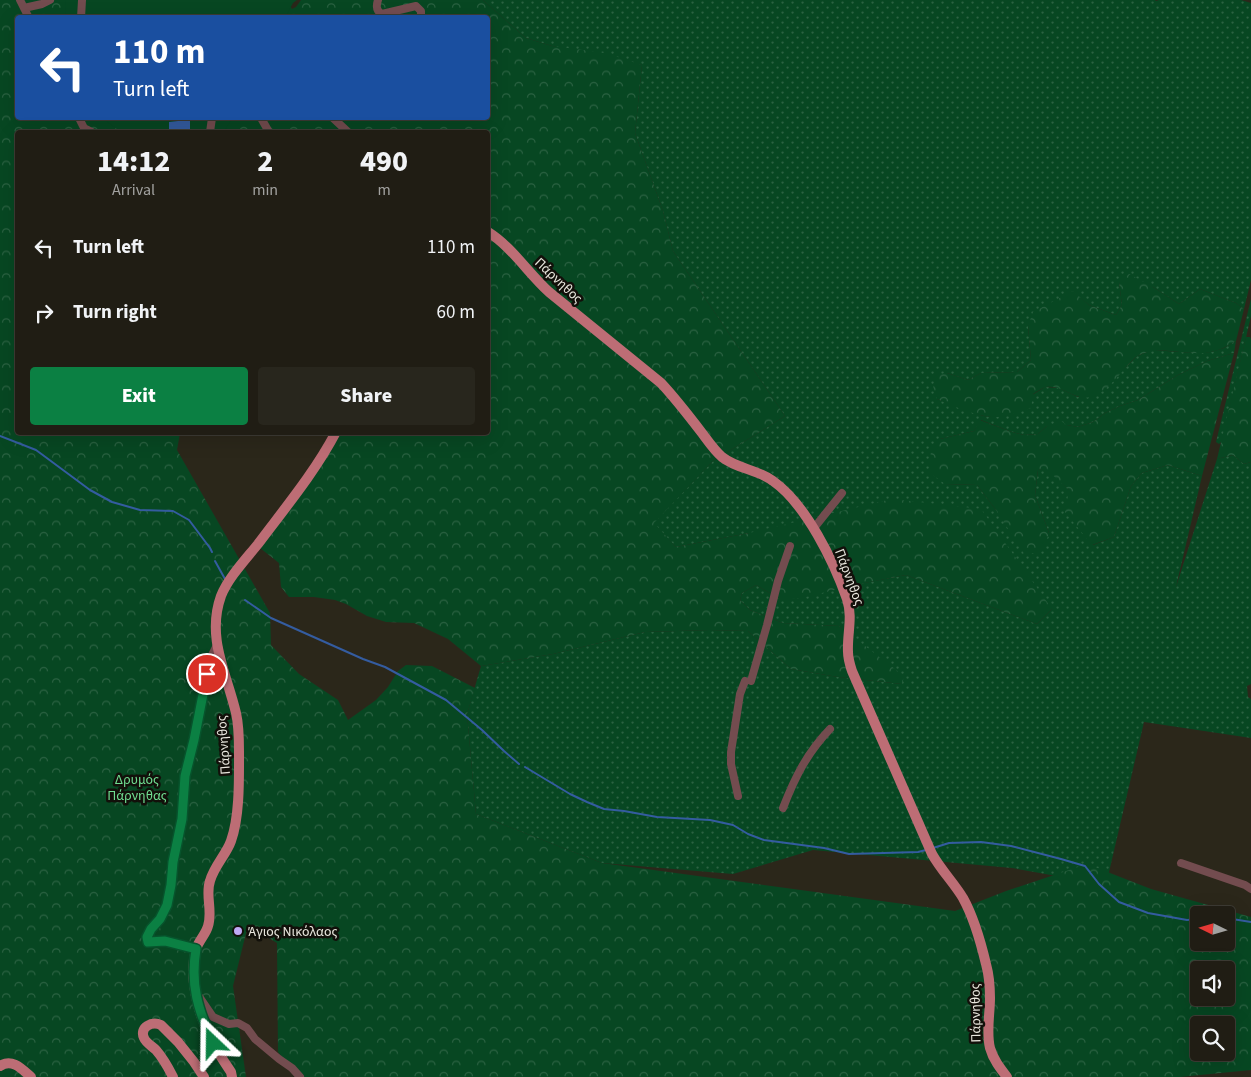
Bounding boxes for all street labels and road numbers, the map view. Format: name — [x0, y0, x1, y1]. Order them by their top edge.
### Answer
street label: Πάρνηθος — [530, 253, 587, 308]
street label: Πάρνηθος — [829, 546, 869, 609]
street label: Πάρνηθος — [212, 715, 236, 775]
street label: Πάρνηθος — [965, 983, 987, 1043]

